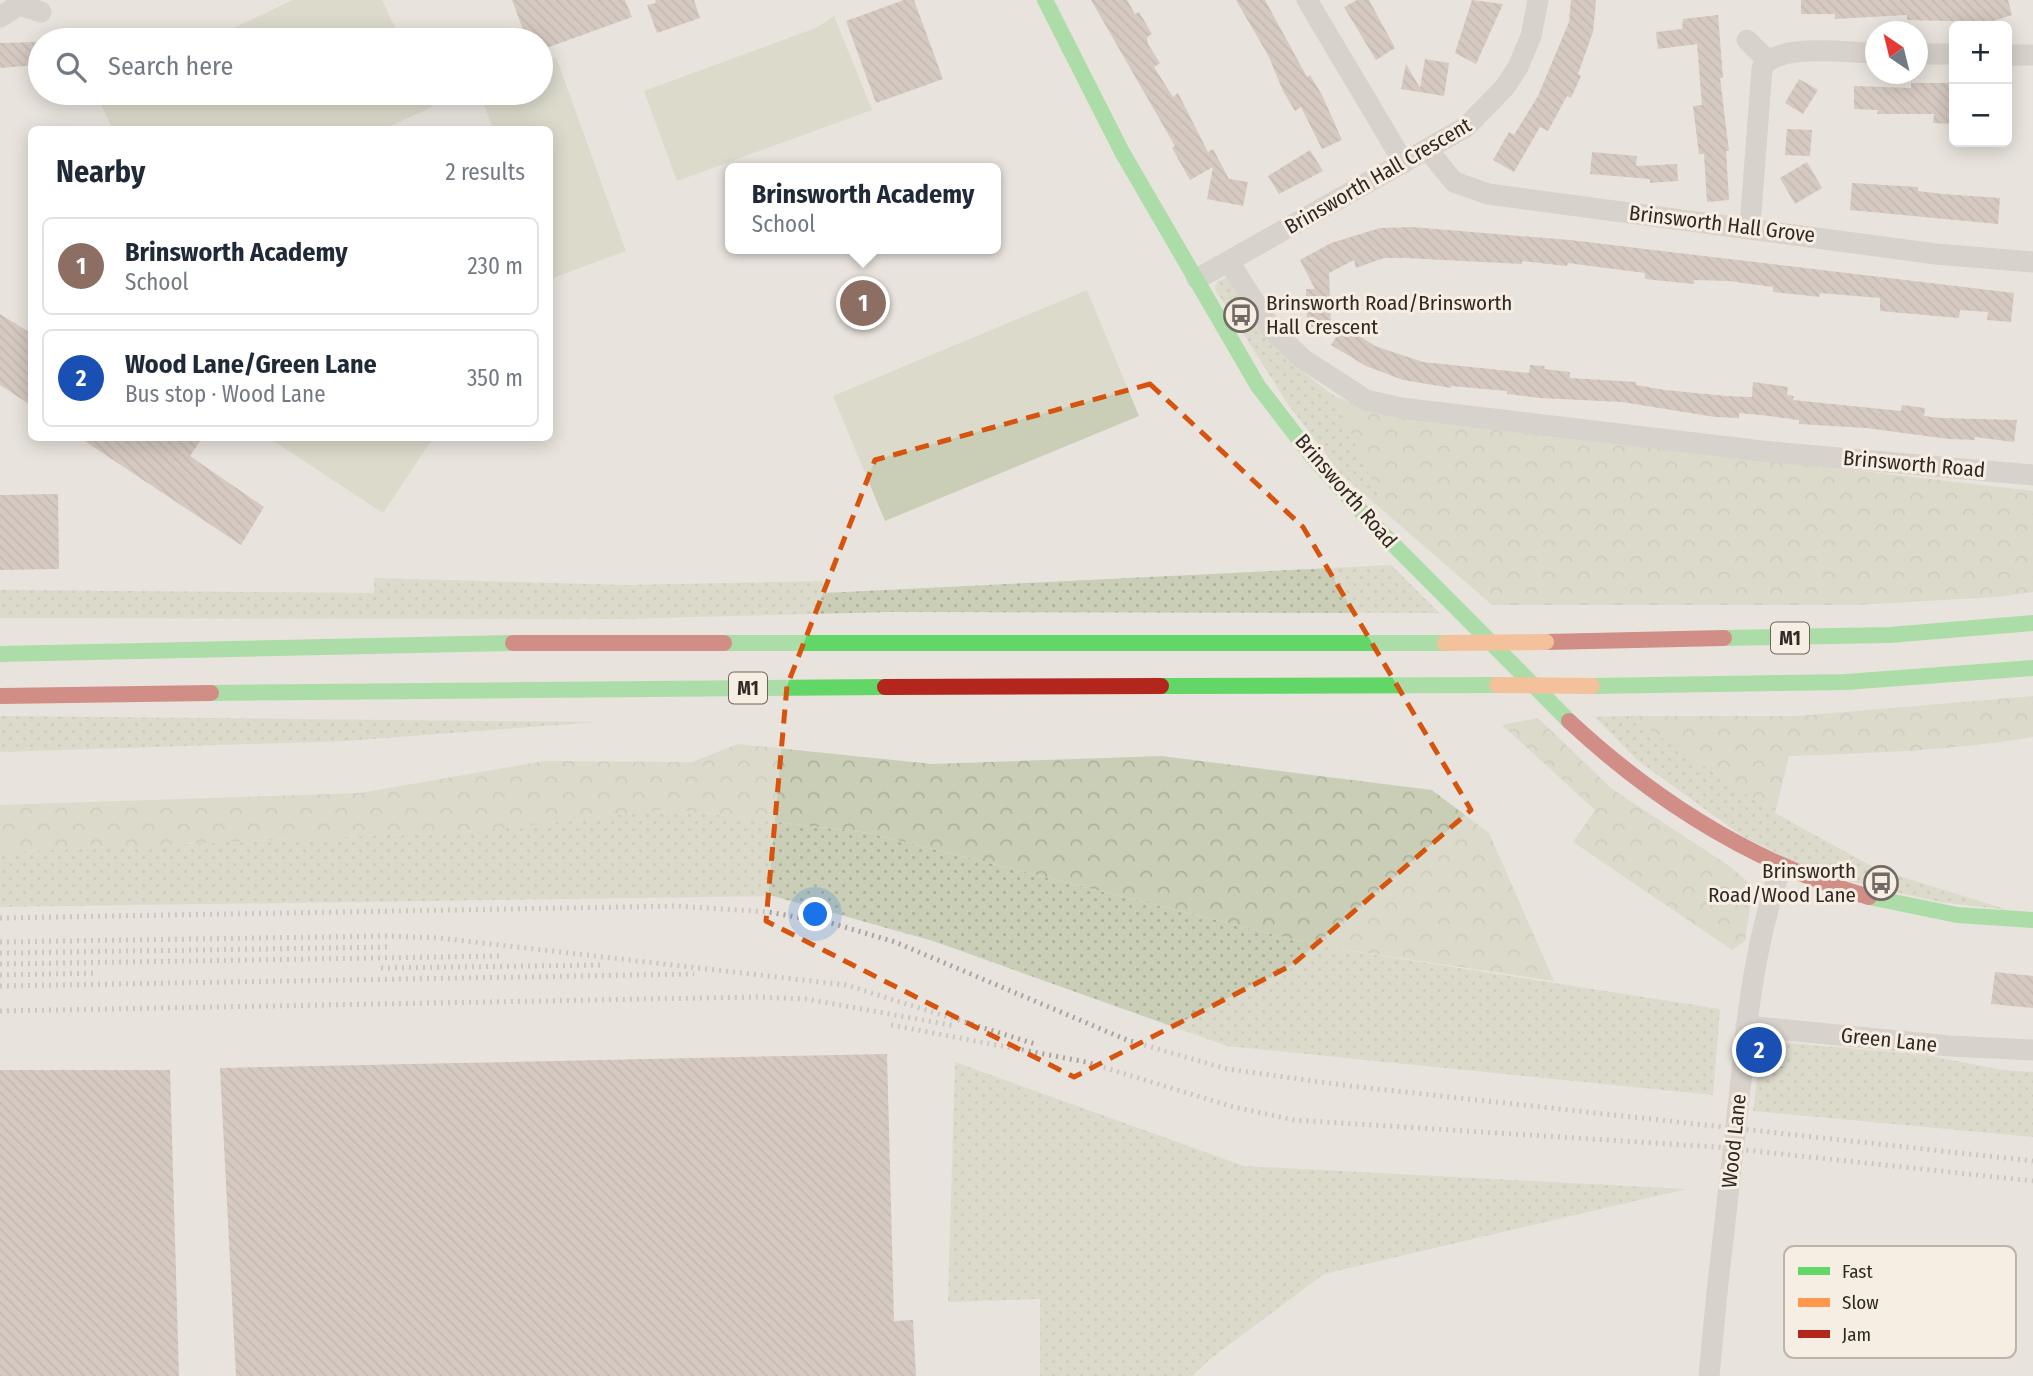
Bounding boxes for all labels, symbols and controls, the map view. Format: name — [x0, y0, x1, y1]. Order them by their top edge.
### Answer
north arrow — [1865, 21, 1928, 84]
map controls — [1949, 21, 2012, 147]
button: + — [1949, 21, 2012, 84]
search box — [28, 28, 553, 105]
icon: search — [52, 48, 90, 86]
text: Search here — [108, 51, 233, 82]
button: − — [1949, 84, 2012, 147]
street label: Brinsworth Hall Crescent — [1280, 112, 1476, 240]
text: Nearby — [56, 154, 145, 190]
text: 2 results — [445, 158, 525, 186]
popup — [725, 163, 1001, 254]
text: Brinsworth Academy — [752, 179, 974, 210]
street label: Brinsworth Hall Grove — [1628, 200, 1816, 248]
text: School — [752, 210, 815, 238]
text: Brinsworth Academy — [125, 237, 348, 268]
text: 1 — [76, 252, 86, 280]
text: 230 m — [467, 252, 523, 280]
text: School — [125, 268, 189, 296]
pin: 1 — [840, 277, 886, 329]
place label: Brinsworth Road/Brinsworth Hall Crescent — [1266, 290, 1512, 340]
bus stop icon: Brinsworth Road/Brinsworth Hall Crescent — [1222, 296, 1260, 334]
text: Wood Lane/Green Lane — [125, 349, 377, 380]
text: 2 — [76, 364, 86, 392]
text: 350 m — [467, 364, 523, 392]
text: Bus stop · Wood Lane — [125, 380, 326, 408]
street label: Brinsworth Road — [1289, 429, 1403, 553]
street label: Brinsworth Road — [1842, 445, 1986, 483]
road number: M1 — [1771, 622, 1809, 653]
road number: M1 — [729, 673, 767, 704]
place label: Brinsworth Road/Wood Lane — [1708, 858, 1856, 908]
bus stop icon: Brinsworth Road/Wood Lane — [1862, 864, 1900, 902]
your location — [798, 897, 832, 931]
street label: Green Lane — [1840, 1022, 1938, 1058]
pin: 2 — [1736, 1024, 1782, 1076]
street label: Wood Lane — [1716, 1093, 1752, 1189]
legend — [1784, 1246, 2016, 1358]
text: Fast — [1842, 1260, 1873, 1283]
text: Slow — [1842, 1291, 1879, 1314]
text: Jam — [1842, 1323, 1871, 1346]

